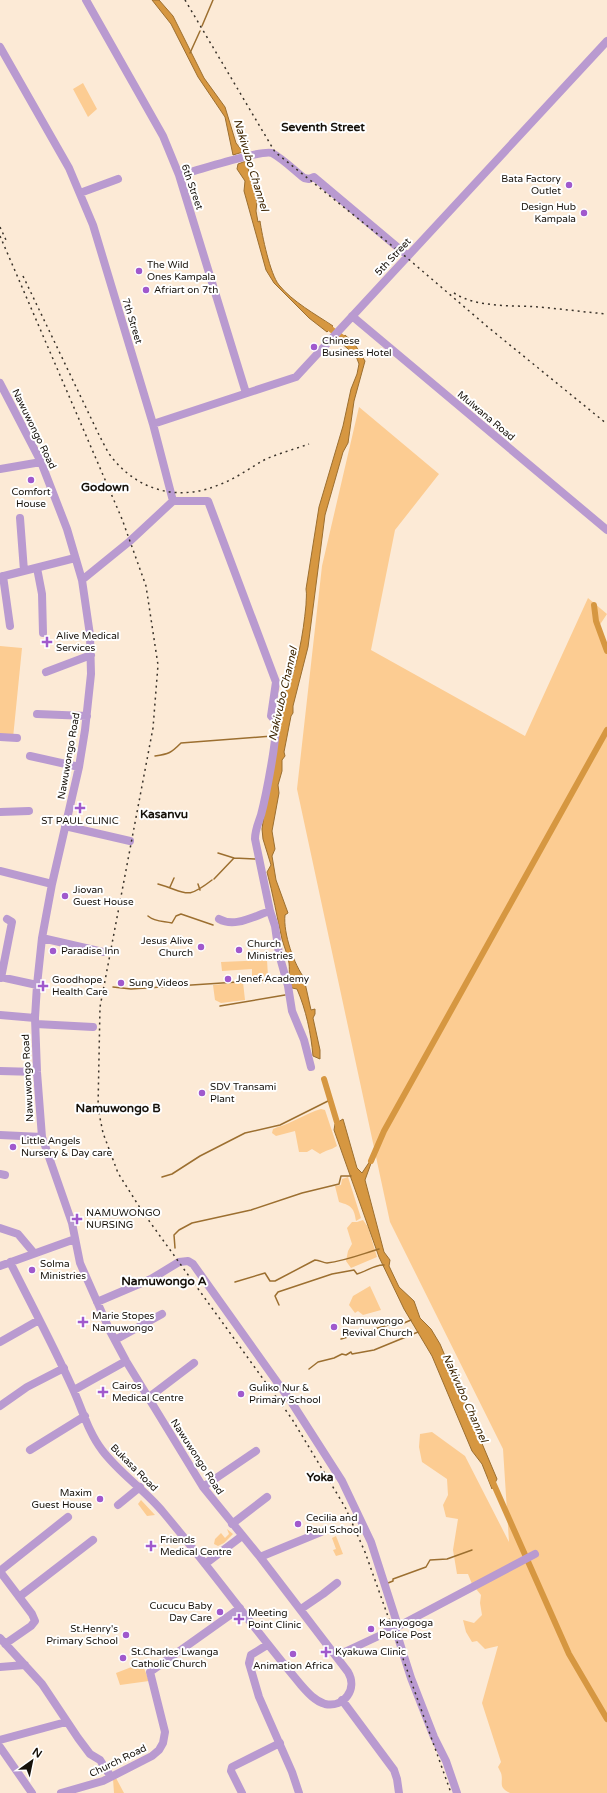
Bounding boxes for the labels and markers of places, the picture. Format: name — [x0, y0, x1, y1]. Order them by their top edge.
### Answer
place label: Bata Factory Outlet — [501, 173, 562, 197]
marker: Bata Factory Outlet — [564, 180, 574, 190]
place label: Design Hub Kampala — [521, 201, 576, 225]
marker: Design Hub Kampala — [579, 208, 589, 218]
place label: The Wild Ones Kampala — [147, 259, 216, 283]
marker: The Wild Ones Kampala — [134, 266, 144, 276]
place label: Afriart on 7th — [154, 284, 218, 296]
marker: Afriart on 7th — [141, 285, 151, 295]
place label: Chinese Business Hotel — [322, 335, 392, 359]
marker: Chinese Business Hotel — [309, 342, 319, 352]
marker: Comfort House — [26, 475, 36, 485]
place label: Comfort House — [11, 486, 51, 510]
place label: Alive Medical Services — [56, 630, 119, 654]
marker: Alive Medical Services — [41, 636, 53, 648]
marker: ST PAUL CLINIC — [74, 802, 86, 814]
place label: ST PAUL CLINIC — [41, 815, 119, 827]
place label: Jiovan Guest House — [73, 884, 134, 908]
marker: Jiovan Guest House — [60, 891, 70, 901]
place label: Jesus Alive Church — [141, 935, 193, 959]
place label: Church Ministries — [247, 938, 293, 962]
marker: Jesus Alive Church — [196, 942, 206, 952]
place label: Paradise Inn — [61, 945, 119, 957]
marker: Church Ministries — [234, 945, 244, 955]
marker: Paradise Inn — [48, 946, 58, 956]
place label: Jenef Academy — [236, 973, 310, 985]
place label: Goodhope Health Care — [52, 974, 108, 998]
marker: Jenef Academy — [223, 974, 233, 984]
place label: Sung Videos — [129, 977, 189, 989]
marker: Sung Videos — [116, 978, 126, 988]
marker: Goodhope Health Care — [37, 980, 49, 992]
place label: SDV Transami Plant — [210, 1081, 276, 1105]
marker: SDV Transami Plant — [197, 1088, 207, 1098]
place label: Little Angels Nursery & Day care — [21, 1135, 113, 1159]
marker: Little Angels Nursery & Day care — [8, 1142, 18, 1152]
place label: NAMUWONGO NURSING — [86, 1207, 161, 1231]
marker: NAMUWONGO NURSING — [71, 1213, 83, 1225]
place label: Solma Ministries — [40, 1258, 86, 1282]
marker: Solma Ministries — [27, 1265, 37, 1275]
place label: Marie Stopes Namuwongo — [92, 1310, 155, 1334]
place label: Namuwongo Revival Church — [342, 1315, 413, 1339]
marker: Marie Stopes Namuwongo — [77, 1316, 89, 1328]
marker: Namuwongo Revival Church — [329, 1322, 339, 1332]
place label: Cairos Medical Centre — [112, 1380, 184, 1404]
place label: Guliko Nur & Primary School — [249, 1382, 321, 1406]
marker: Cairos Medical Centre — [97, 1386, 109, 1398]
marker: Guliko Nur & Primary School — [236, 1389, 246, 1399]
place label: Maxim Guest House — [31, 1487, 92, 1511]
marker: Maxim Guest House — [95, 1494, 105, 1504]
place label: Cecilia and Paul School — [306, 1512, 361, 1536]
marker: Cecilia and Paul School — [293, 1519, 303, 1529]
place label: Friends Medical Centre — [160, 1534, 232, 1558]
marker: Friends Medical Centre — [145, 1540, 157, 1552]
place label: Cucucu Baby Day Care — [149, 1600, 213, 1624]
marker: Cucucu Baby Day Care — [215, 1607, 225, 1617]
place label: Meeting Point Clinic — [248, 1607, 301, 1631]
marker: Meeting Point Clinic — [233, 1613, 245, 1625]
place label: Kanyogoga Police Post — [379, 1617, 433, 1641]
place label: St.Henry's Primary School — [46, 1623, 118, 1647]
marker: Kanyogoga Police Post — [366, 1624, 376, 1634]
marker: St.Henry's Primary School — [121, 1630, 131, 1640]
place label: St.Charles Lwanga Catholic Church — [131, 1646, 218, 1670]
marker: Kyakuwa Clinic — [320, 1646, 332, 1658]
place label: Kyakuwa Clinic — [335, 1646, 406, 1658]
marker: Animation Africa — [288, 1649, 298, 1659]
marker: St.Charles Lwanga Catholic Church — [118, 1653, 128, 1663]
place label: Animation Africa — [253, 1660, 333, 1672]

